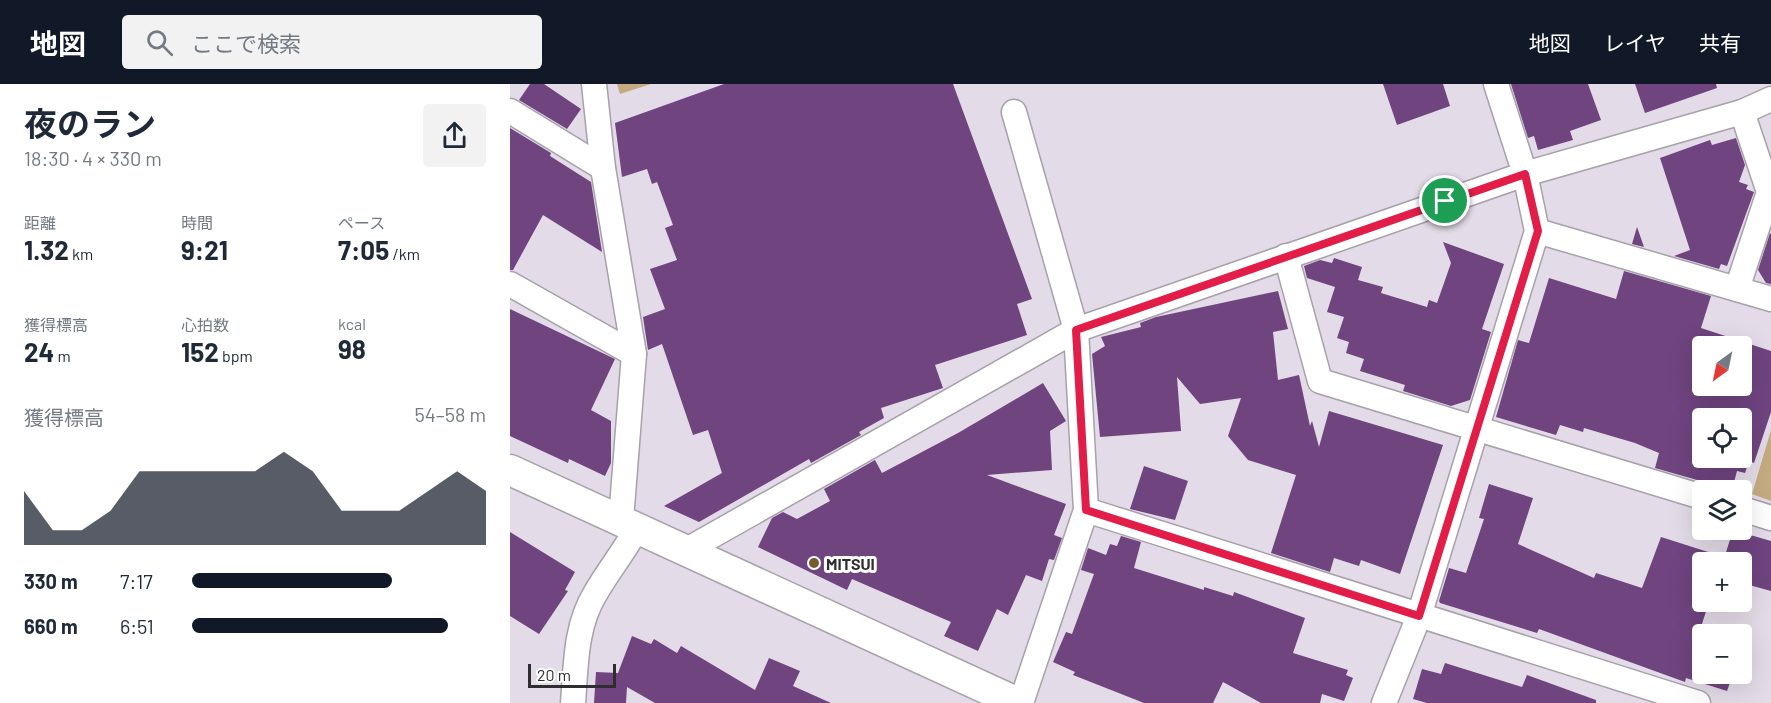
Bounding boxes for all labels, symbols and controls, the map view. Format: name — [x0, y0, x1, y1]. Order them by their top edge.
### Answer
search box — [122, 15, 542, 69]
text: 地図 — [30, 26, 86, 60]
icon: search — [143, 26, 176, 59]
text: ここで検索 — [191, 30, 301, 56]
text: 地図 — [1529, 30, 1571, 55]
text: レイヤ — [1604, 30, 1666, 55]
text: 共有 — [1699, 30, 1741, 55]
text: 夜のラン — [24, 103, 156, 143]
button: share — [423, 104, 486, 167]
text: 18:30 · 4 × 330 m — [24, 146, 162, 170]
pin — [1419, 175, 1470, 226]
icon: arrive — [1428, 184, 1461, 217]
text: 距離 — [24, 213, 56, 232]
text: 時間 — [181, 213, 213, 232]
text: ペース — [338, 213, 385, 232]
text: 1.32 — [24, 234, 69, 265]
text: 9:21 — [181, 234, 228, 265]
text: 7:05 — [338, 234, 389, 265]
text: km — [69, 244, 93, 263]
text: /km — [389, 244, 420, 263]
text: kcal — [338, 314, 366, 333]
text: 獲得標高 — [24, 315, 88, 334]
text: 心拍数 — [181, 315, 229, 334]
text: 98 — [338, 333, 366, 364]
text: 24 — [24, 336, 54, 367]
text: 152 — [181, 336, 219, 367]
north arrow — [1692, 336, 1752, 396]
map controls — [1692, 336, 1752, 684]
text: m — [54, 346, 71, 365]
text: bpm — [219, 346, 253, 365]
text: 54–58 m — [414, 402, 486, 426]
text: 獲得標高 — [24, 405, 104, 429]
button: locate — [1692, 408, 1752, 468]
button: layers — [1692, 480, 1752, 540]
button: + — [1692, 552, 1752, 612]
place label: MITSUI — [826, 554, 875, 573]
marker: MITSUI — [807, 556, 821, 570]
text: 330 m — [24, 569, 78, 593]
text: 7:17 — [120, 569, 153, 593]
text: 660 m — [24, 614, 78, 638]
text: 6:51 — [120, 614, 154, 638]
button: − — [1692, 624, 1752, 684]
scale bar — [528, 661, 616, 688]
text: 20 m — [537, 665, 571, 684]

